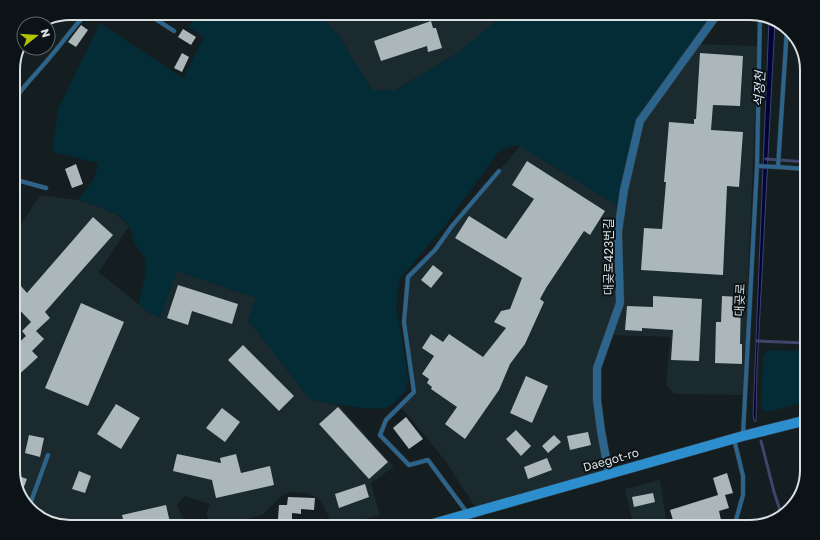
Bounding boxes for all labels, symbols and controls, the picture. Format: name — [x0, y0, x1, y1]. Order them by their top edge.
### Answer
north arrow — [16, 16, 56, 56]
text: N — [39, 27, 53, 39]
water label: 석정천 — [750, 70, 768, 107]
street label: 대곶로423번길 — [601, 219, 616, 295]
street label: 대곶로 — [731, 283, 748, 317]
street label: Daegot-ro — [581, 444, 641, 475]

